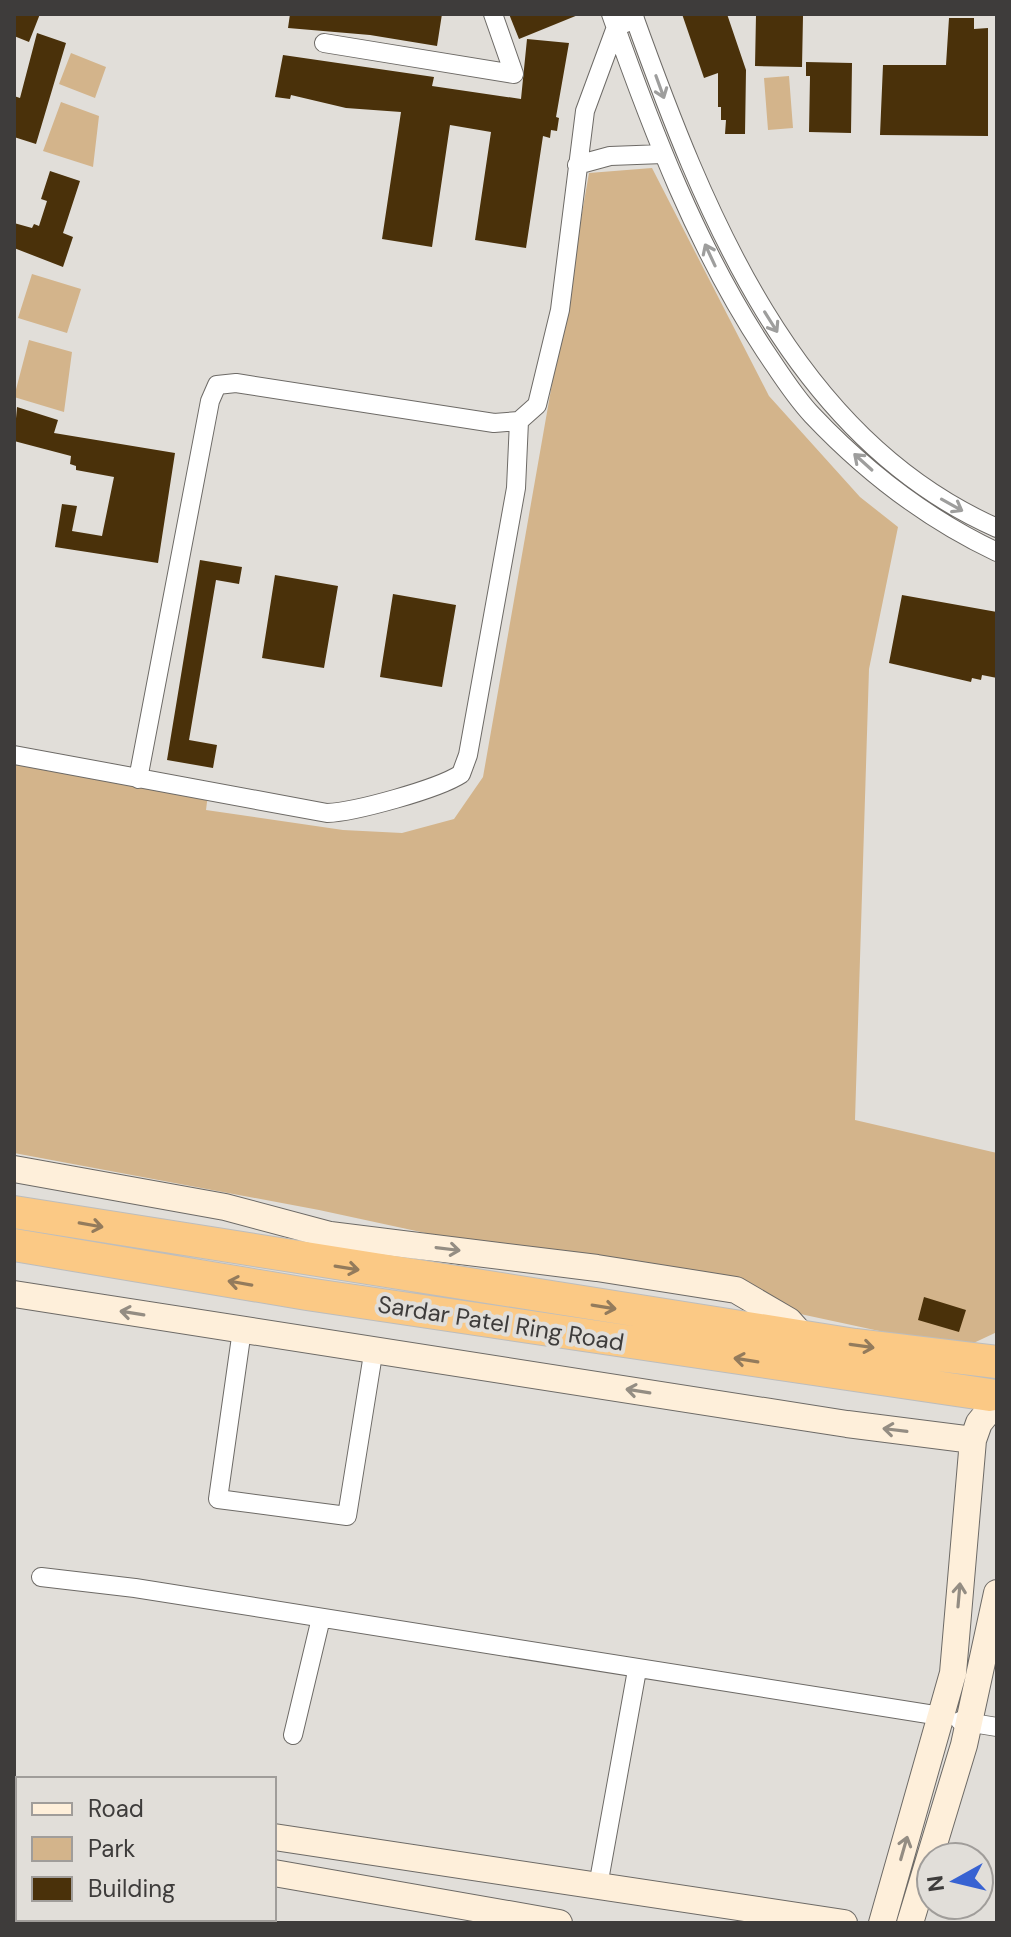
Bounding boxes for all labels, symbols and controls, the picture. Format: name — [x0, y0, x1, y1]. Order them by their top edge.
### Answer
one-way arrow — [653, 75, 668, 100]
one-way arrow — [702, 243, 717, 267]
one-way arrow — [764, 310, 780, 333]
one-way arrow — [853, 453, 873, 472]
one-way arrow — [940, 498, 964, 513]
one-way arrow — [78, 1219, 103, 1234]
one-way arrow — [434, 1242, 461, 1257]
one-way arrow — [334, 1261, 360, 1276]
one-way arrow — [228, 1275, 254, 1290]
street label: Sardar Patel Ring Road — [376, 1288, 626, 1358]
one-way arrow — [591, 1300, 617, 1315]
one-way arrow — [120, 1304, 145, 1319]
one-way arrow — [848, 1339, 874, 1354]
one-way arrow — [734, 1352, 760, 1367]
one-way arrow — [626, 1383, 651, 1398]
one-way arrow — [883, 1422, 908, 1437]
one-way arrow — [952, 1582, 967, 1609]
legend — [16, 1777, 276, 1921]
text: Road — [88, 1793, 144, 1824]
text: Park — [88, 1833, 135, 1864]
one-way arrow — [898, 1836, 912, 1861]
north arrow — [915, 1841, 995, 1921]
text: Building — [88, 1873, 175, 1904]
text: N — [920, 1874, 951, 1894]

